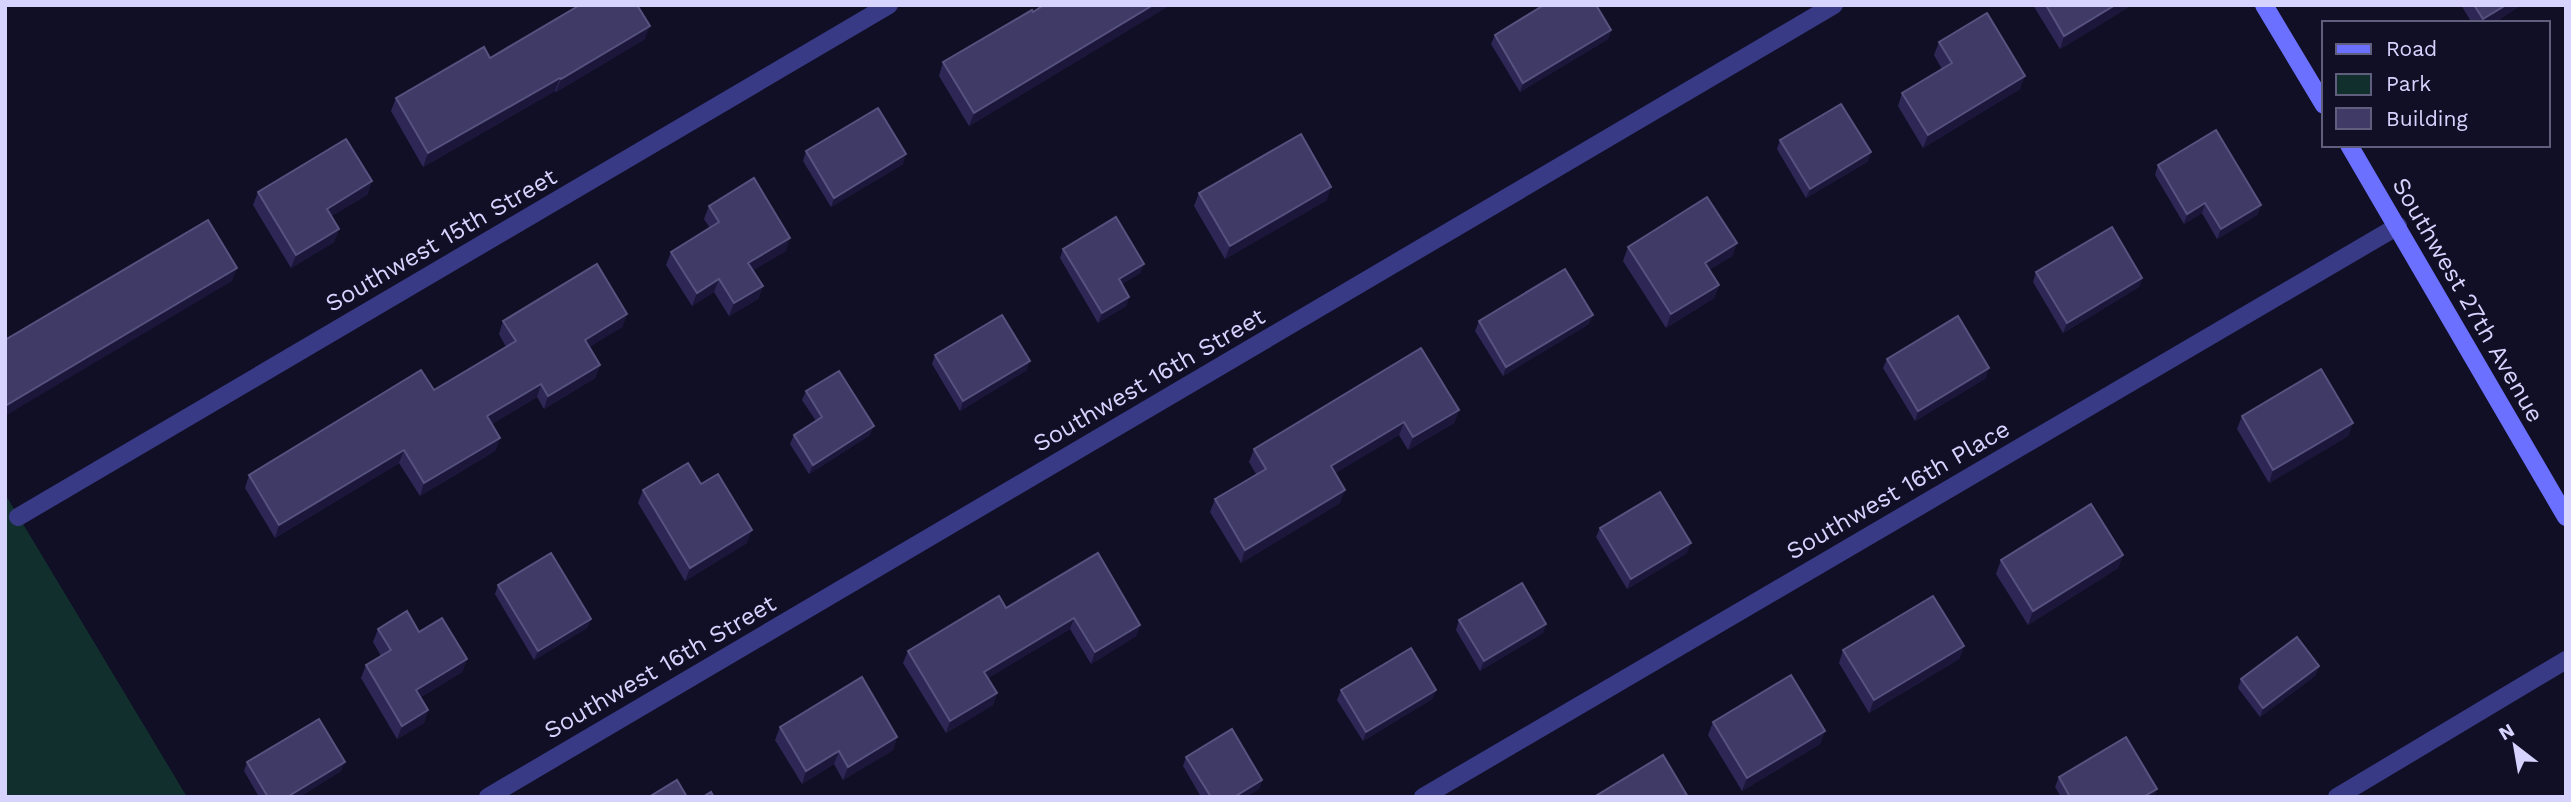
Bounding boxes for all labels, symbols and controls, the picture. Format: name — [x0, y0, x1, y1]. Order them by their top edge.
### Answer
legend — [2322, 21, 2550, 147]
text: Road — [2386, 36, 2437, 61]
text: Park — [2386, 71, 2431, 96]
text: Building — [2386, 106, 2468, 131]
street label: Southwest 15th Street — [321, 162, 561, 318]
street label: Southwest 27th Avenue — [2386, 173, 2550, 427]
street label: Southwest 16th Street — [1028, 302, 1270, 458]
street label: Southwest 16th Place — [1781, 415, 2015, 565]
street label: Southwest 16th Street — [539, 589, 781, 745]
north arrow — [2480, 711, 2550, 781]
text: N — [2495, 718, 2518, 745]

